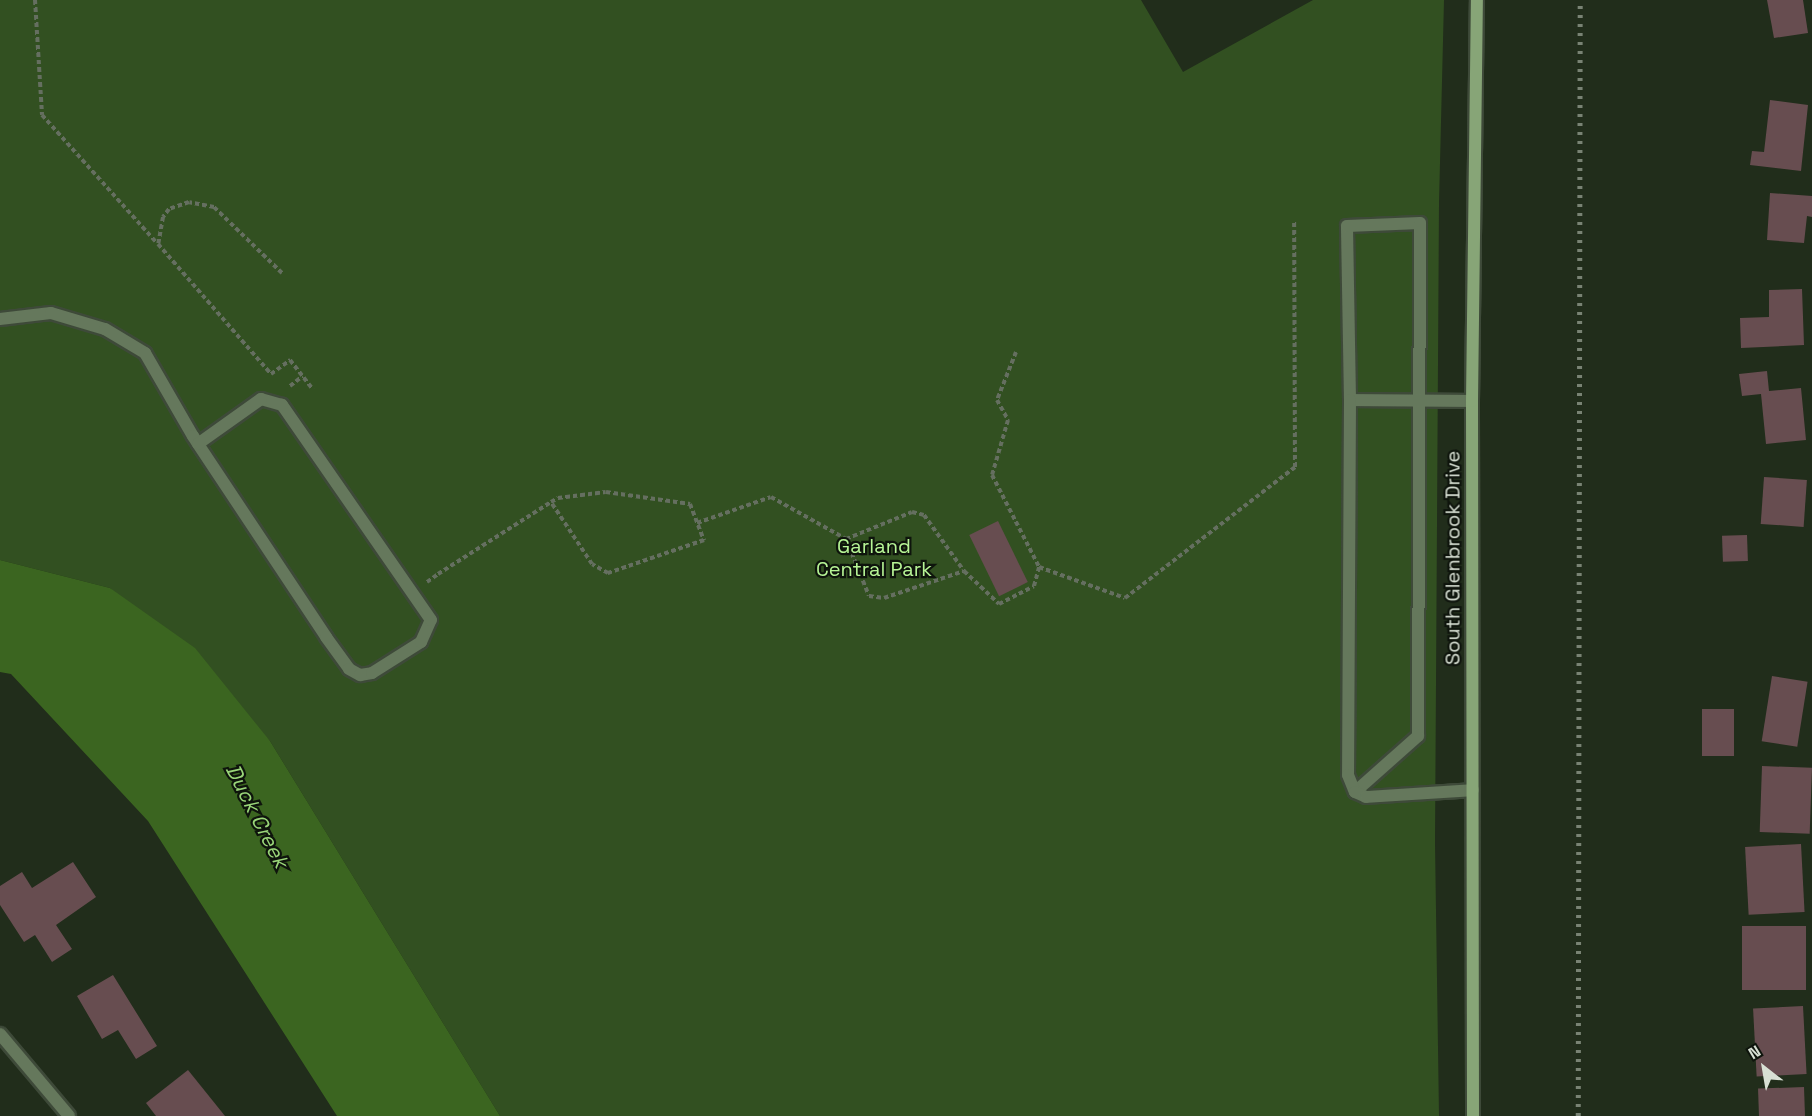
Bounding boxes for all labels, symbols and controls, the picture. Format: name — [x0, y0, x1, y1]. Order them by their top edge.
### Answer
street label: South Glenbrook Drive — [1441, 451, 1465, 665]
park label: Garland Central Park — [816, 535, 932, 582]
water label: Duck Creek — [220, 760, 294, 872]
north arrow — [1734, 1038, 1794, 1098]
text: N — [1744, 1040, 1764, 1064]

